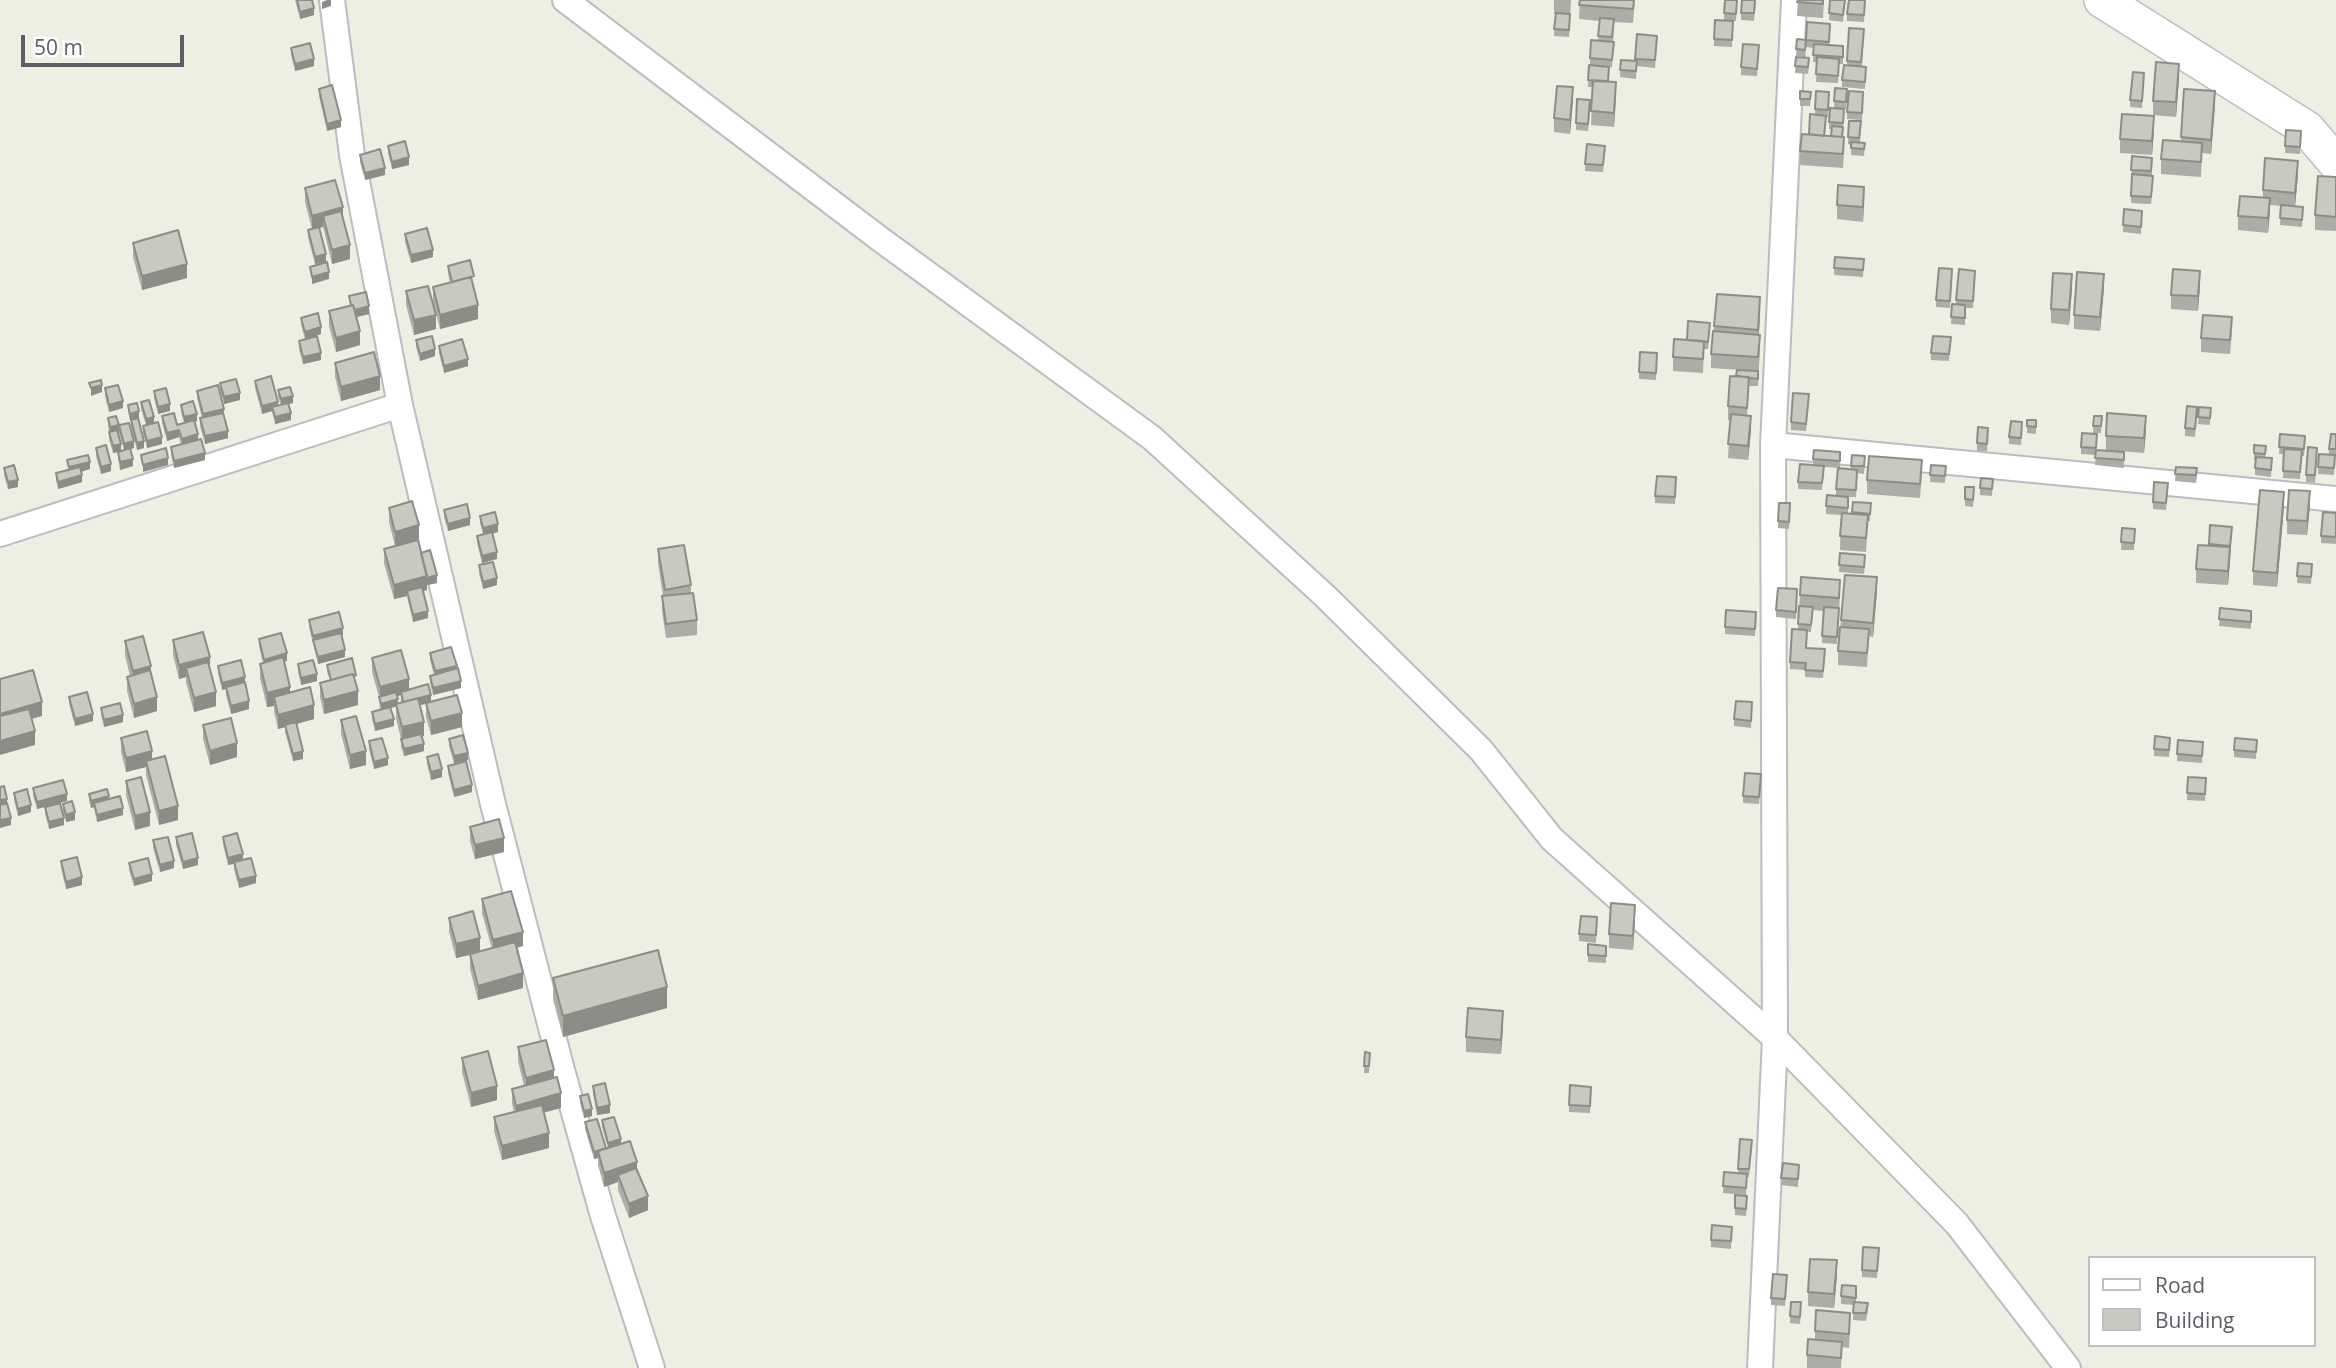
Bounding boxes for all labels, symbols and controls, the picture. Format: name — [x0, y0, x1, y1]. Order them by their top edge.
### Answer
scale bar — [24, 21, 187, 65]
text: 50 m — [34, 33, 83, 61]
legend — [2088, 1256, 2315, 1347]
text: Road — [2155, 1271, 2205, 1299]
text: Building — [2155, 1306, 2234, 1334]

